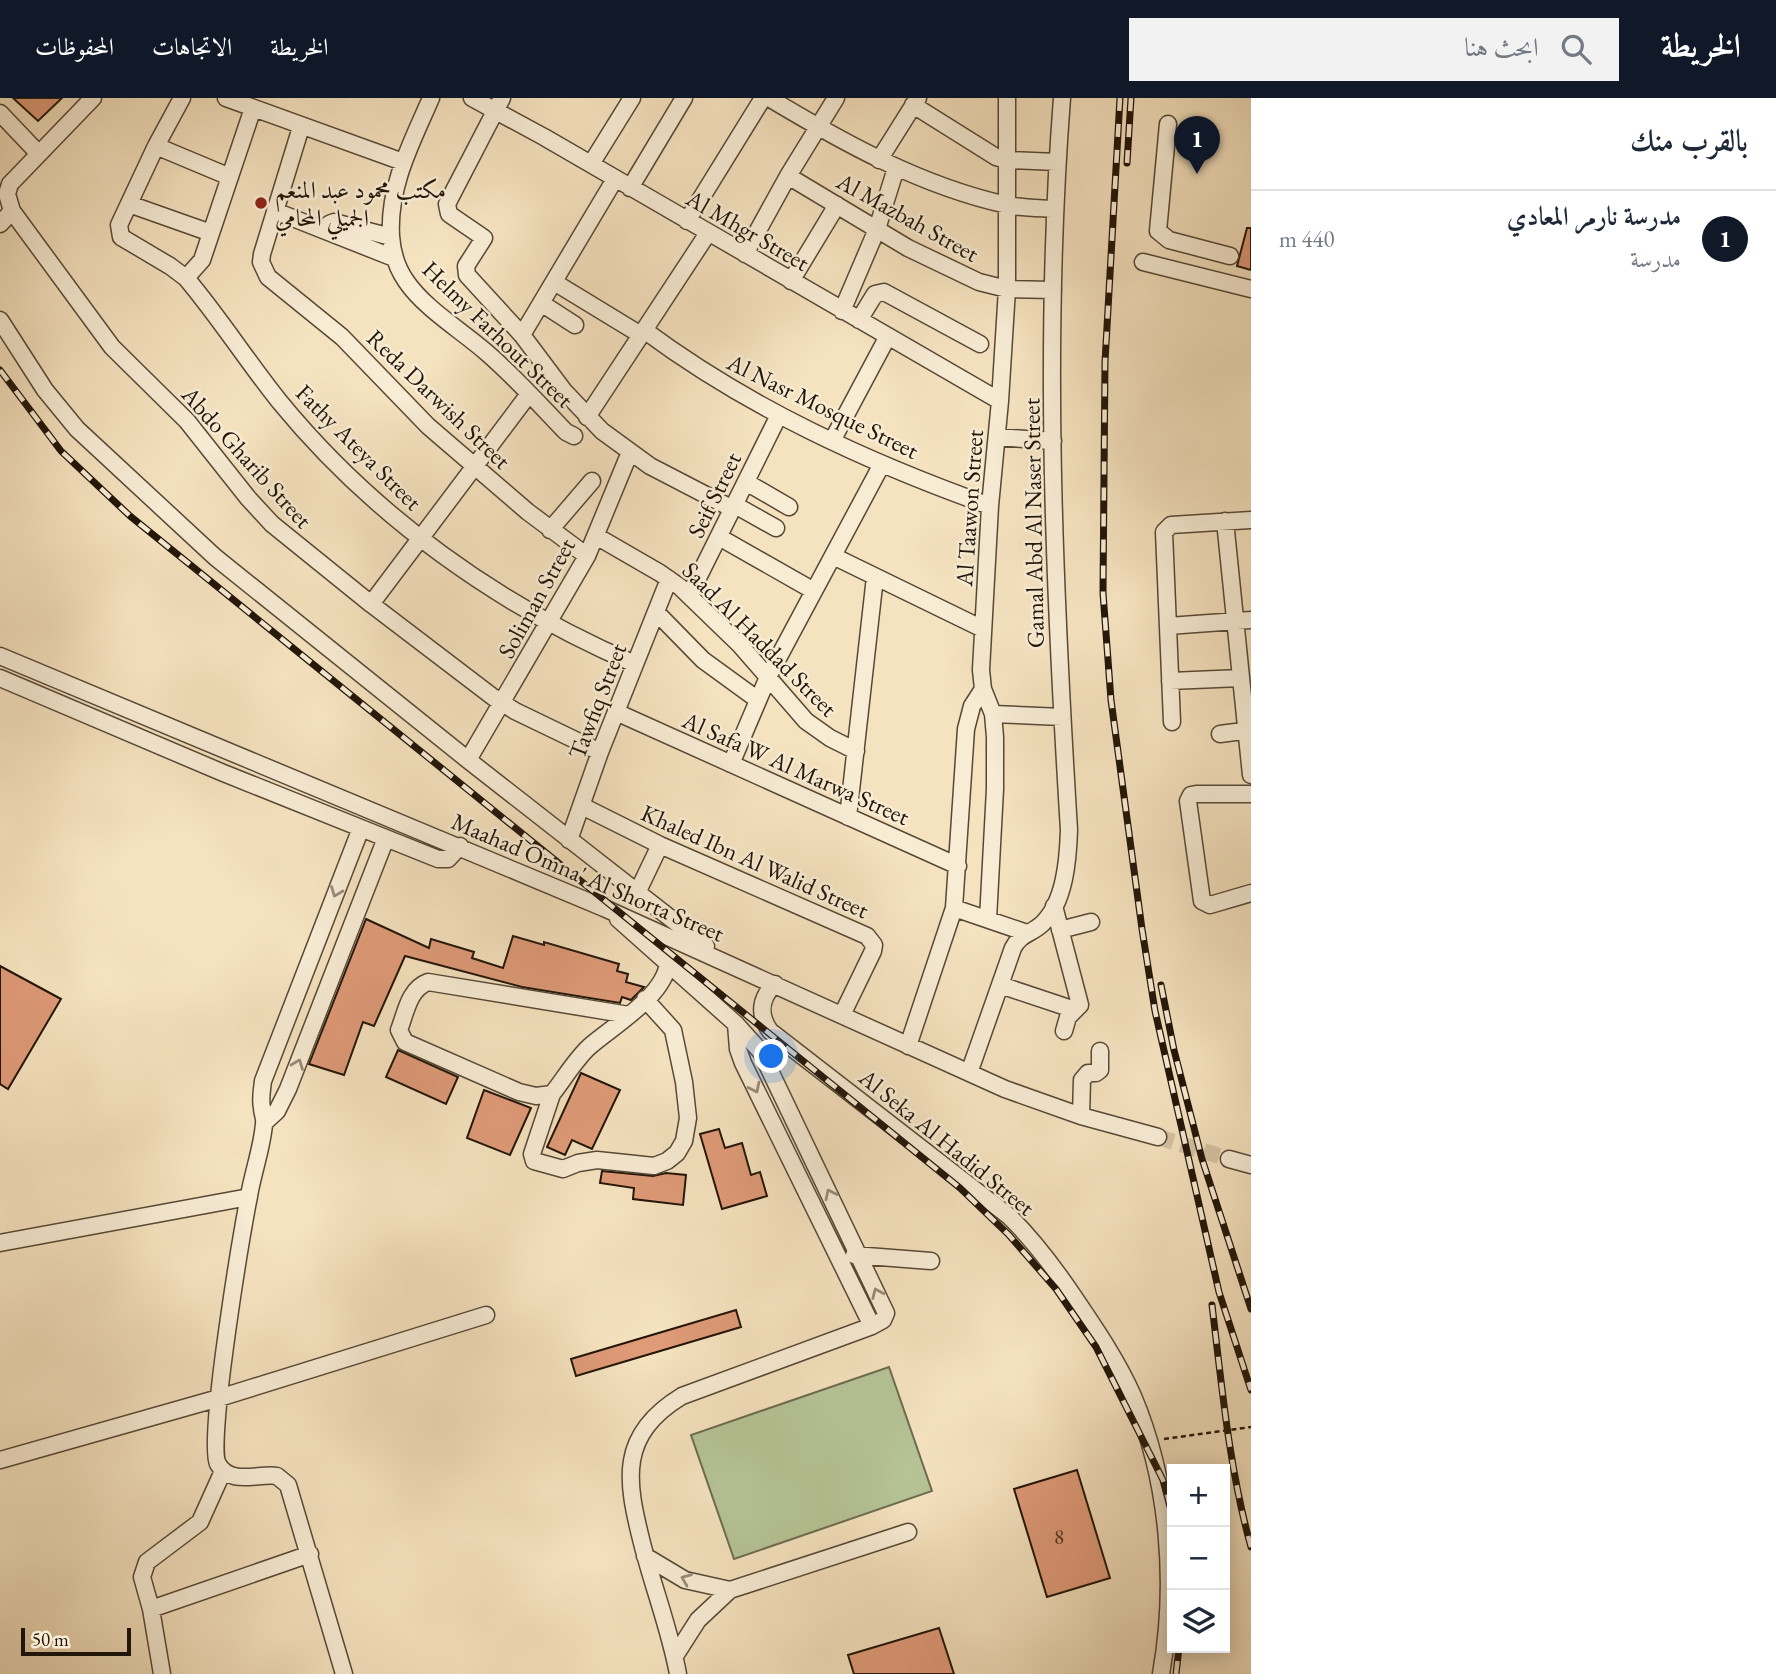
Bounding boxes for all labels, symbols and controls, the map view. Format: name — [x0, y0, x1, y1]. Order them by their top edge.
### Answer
search box — [1129, 18, 1619, 81]
text: الخريطة — [1661, 24, 1741, 67]
text: ابحث هنا — [1464, 30, 1539, 64]
icon: search — [1557, 30, 1595, 68]
text: المحفوظات — [35, 31, 114, 62]
text: الاتجاهات — [152, 31, 232, 62]
text: الخريطة — [270, 31, 329, 62]
pin: 1 — [1174, 116, 1220, 174]
text: بالقرب منك — [1630, 121, 1748, 160]
street label: Al Mazbah Street — [831, 165, 985, 269]
place label: مكتب محمود عبد المنعم الجميلي المحامي — [275, 174, 446, 241]
street label: Al Mhgr Street — [680, 182, 816, 278]
marker: مكتب محمود عبد المنعم الجميلي المحامي — [253, 195, 269, 211]
text: مدرسة نارمر المعادي — [1507, 199, 1681, 233]
text: 440 m — [1279, 224, 1335, 254]
text: 1 — [1719, 224, 1731, 254]
text: مدرسة — [1630, 244, 1681, 274]
street label: Helmy Farhout Street — [416, 254, 581, 414]
street label: Reda Darwish Street — [360, 322, 518, 476]
street label: Al Nasr Mosque Street — [721, 346, 924, 466]
street label: Fathy Ateya Street — [289, 377, 429, 517]
street label: Abdo Gharib Street — [174, 379, 319, 535]
street label: Gamal Abd Al Naser Street — [1015, 397, 1051, 648]
street label: Al Taawon Street — [948, 428, 990, 589]
street label: Seif Street — [680, 447, 748, 543]
street label: Soliman Street — [490, 532, 582, 664]
street label: Saad Al Haddad Street — [676, 555, 844, 723]
street label: Tawfiq Street — [561, 638, 633, 763]
street label: Al Safa W Al Marwa Street — [677, 704, 915, 832]
street label: Khaled Ibn Al Walid Street — [636, 797, 874, 925]
street label: Maahad Omna' Al Shorta Street — [447, 805, 729, 949]
one-way arrow — [331, 885, 345, 897]
your location — [754, 1039, 788, 1073]
one-way arrow — [290, 1058, 304, 1070]
street label: Al Seka Al Hadid Street — [852, 1061, 1042, 1223]
one-way arrow — [747, 1081, 761, 1093]
one-way arrow — [825, 1189, 839, 1201]
one-way arrow — [871, 1288, 885, 1300]
map controls — [1167, 1464, 1230, 1653]
button: + — [1167, 1464, 1230, 1527]
house number: 8 — [1054, 1523, 1064, 1550]
button: − — [1167, 1527, 1230, 1590]
one-way arrow — [680, 1573, 692, 1587]
button: layers — [1167, 1590, 1230, 1653]
scale bar — [21, 1625, 131, 1657]
text: 50 m — [32, 1627, 69, 1652]

